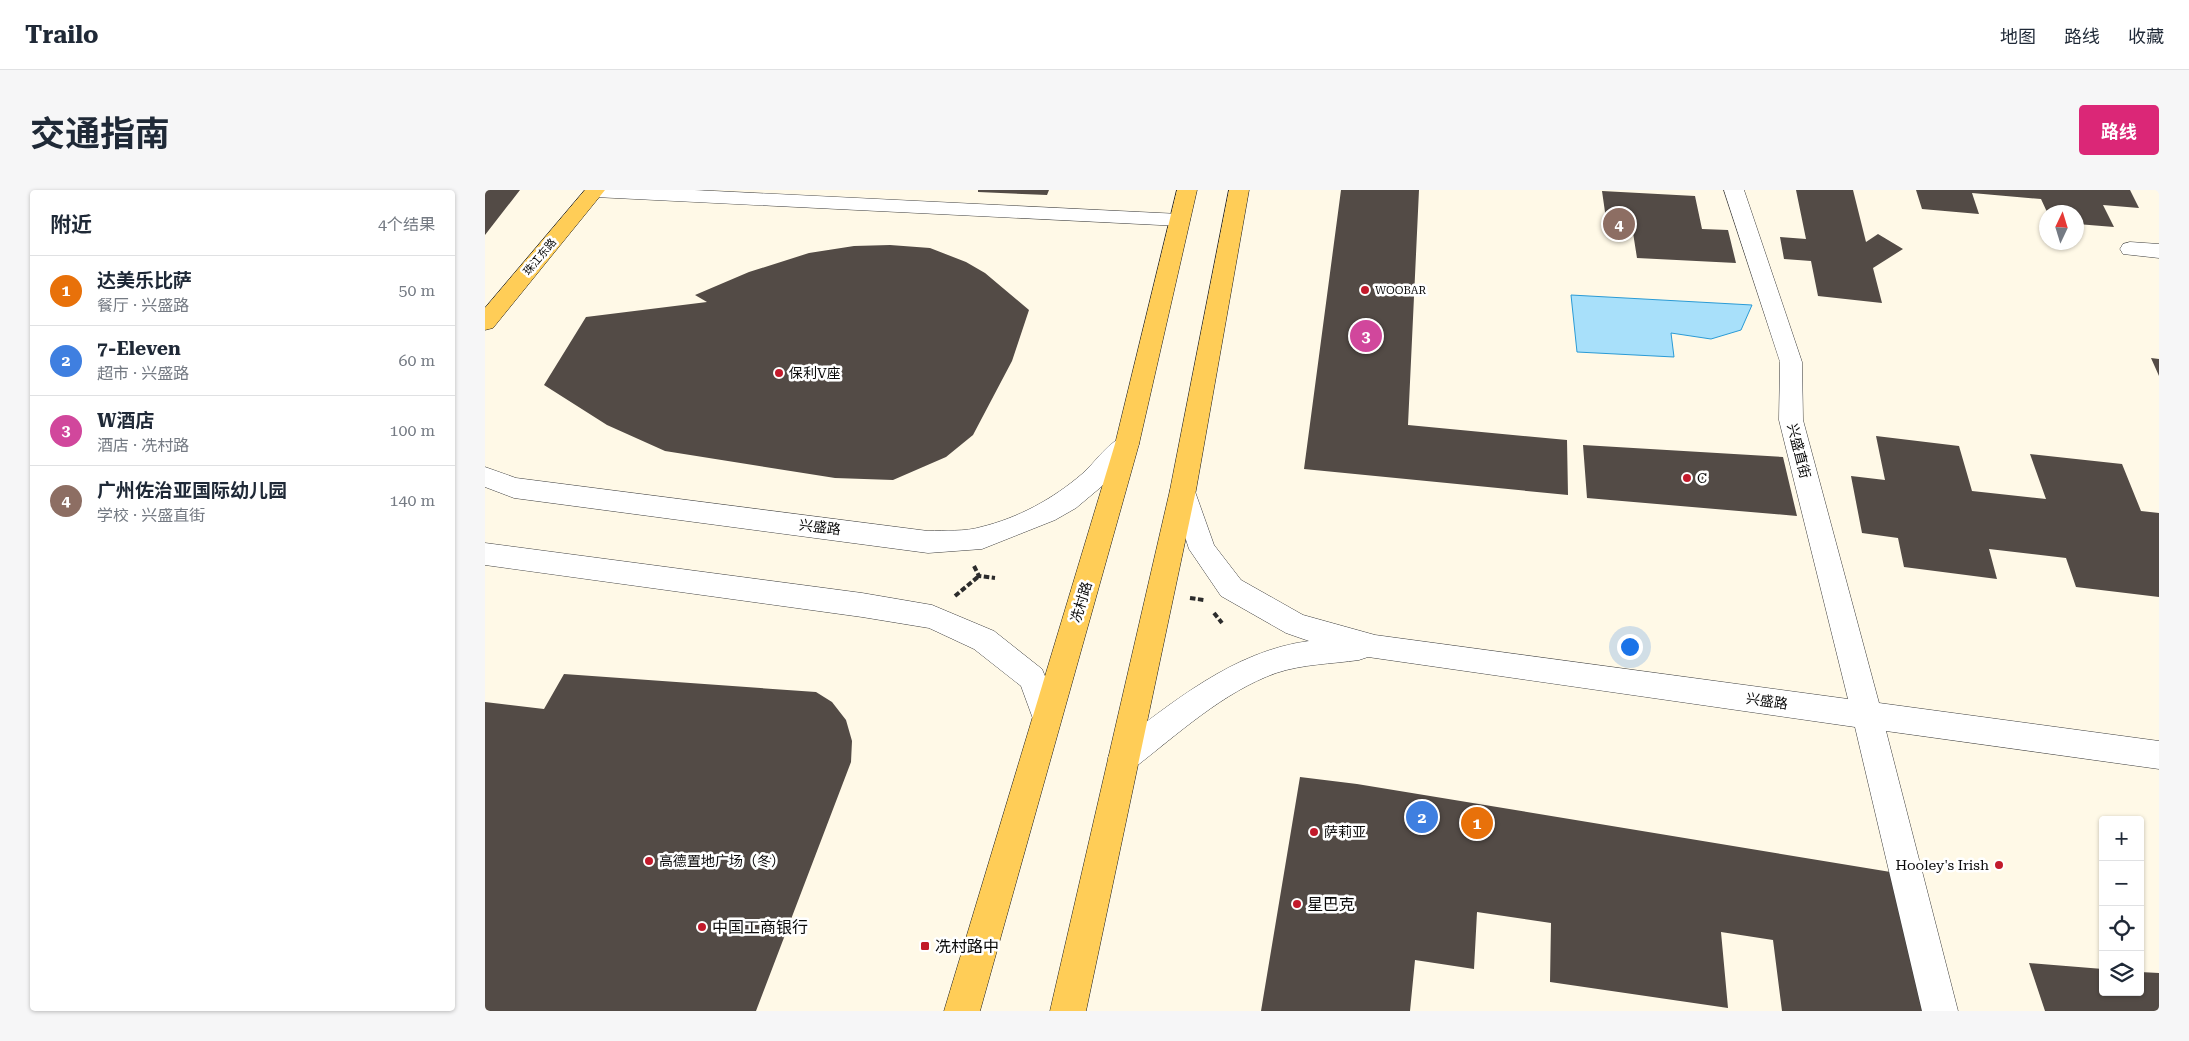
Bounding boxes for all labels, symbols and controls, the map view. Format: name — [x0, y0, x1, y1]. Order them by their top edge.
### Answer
text: Trailo — [25, 21, 99, 49]
text: 地图 — [2000, 26, 2036, 47]
text: 路线 — [2064, 26, 2100, 47]
text: 收藏 — [2128, 26, 2164, 47]
button: 路线 — [2079, 105, 2159, 155]
text: 交通指南 — [30, 114, 170, 155]
pin: 4 — [1603, 205, 1635, 243]
north arrow — [2039, 205, 2084, 250]
text: 附近 — [50, 213, 92, 237]
text: 4个结果 — [378, 215, 435, 234]
street label: 珠江东路 — [521, 236, 559, 278]
text: 达美乐比萨 — [97, 269, 192, 292]
text: 1 — [62, 281, 70, 300]
text: 50 m — [398, 281, 435, 300]
marker: WOOBAR — [1359, 284, 1371, 296]
place label: WOOBAR — [1375, 284, 1426, 297]
text: 餐厅 · 兴盛路 — [97, 296, 189, 315]
pin: 3 — [1350, 317, 1382, 355]
text: 7-Eleven — [97, 337, 181, 360]
text: 2 — [62, 351, 70, 370]
text: 60 m — [398, 351, 435, 370]
text: 超市 · 兴盛路 — [97, 364, 189, 383]
place label: 保利V座 — [789, 365, 841, 381]
marker: 保利V座 — [773, 367, 785, 379]
text: W酒店 — [97, 409, 155, 432]
text: 3 — [62, 421, 70, 440]
text: 100 m — [389, 421, 435, 440]
street label: 兴盛直街 — [1784, 422, 1814, 480]
text: 酒店 · 冼村路 — [97, 436, 189, 455]
place label: C — [1697, 470, 1707, 486]
marker: C — [1681, 472, 1693, 484]
text: 广州佐治亚国际幼儿园 — [97, 479, 287, 502]
text: 4 — [62, 491, 70, 510]
text: 140 m — [389, 491, 435, 510]
text: 学校 · 兴盛直街 — [97, 506, 205, 525]
street label: 兴盛路 — [798, 517, 842, 537]
street label: 冼村路 — [1067, 580, 1095, 624]
your location — [1617, 634, 1643, 660]
street label: 兴盛路 — [1745, 690, 1789, 712]
pin: 2 — [1406, 798, 1438, 836]
pin: 1 — [1461, 804, 1493, 842]
map controls — [2099, 816, 2144, 996]
button: + — [2099, 816, 2144, 861]
place label: 萨莉亚 — [1324, 824, 1366, 840]
marker: 萨莉亚 — [1308, 826, 1320, 838]
place label: 高德置地广场（冬） — [659, 853, 785, 869]
marker: 高德置地广场（冬） — [643, 855, 655, 867]
place label: Hooley's Irish — [1895, 857, 1989, 873]
marker: Hooley's Irish — [1993, 859, 2005, 871]
button: − — [2099, 861, 2144, 906]
place label: 星巴克 — [1307, 895, 1355, 914]
marker: 星巴克 — [1291, 898, 1303, 910]
button: locate — [2099, 906, 2144, 951]
place label: 中国工商银行 — [712, 918, 808, 937]
marker: 中国工商银行 — [696, 921, 708, 933]
place label: 冼村路中 — [935, 937, 999, 956]
marker: 冼村路中 — [919, 940, 931, 952]
button: layers — [2099, 951, 2144, 996]

